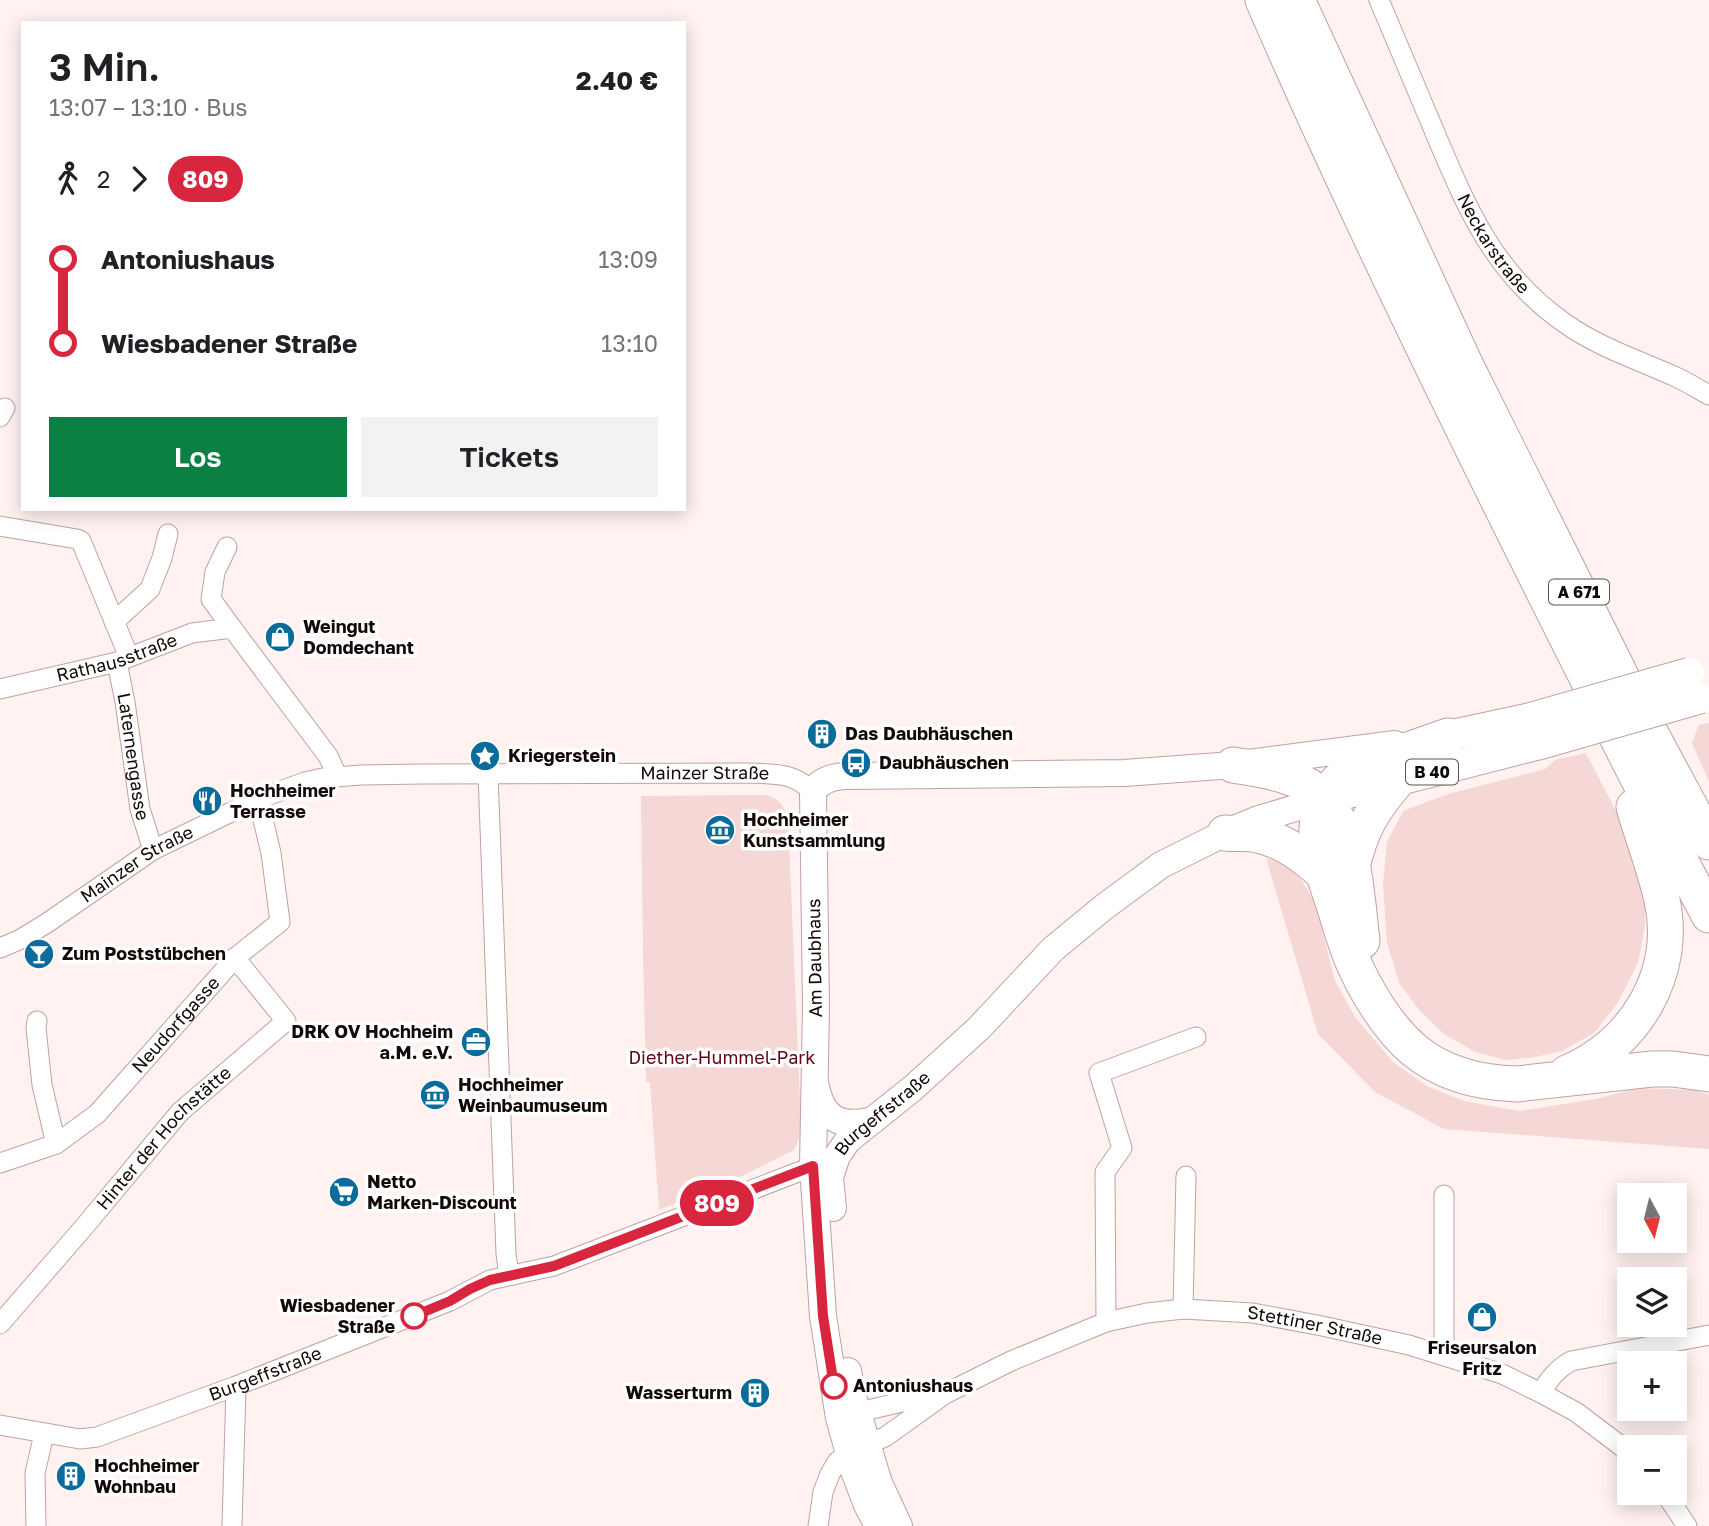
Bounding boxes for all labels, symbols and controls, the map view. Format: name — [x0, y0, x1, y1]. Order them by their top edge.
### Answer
text: 3 Min. — [49, 44, 160, 89]
text: 2.40 € — [576, 65, 658, 96]
text: 13:07 – 13:10 · Bus — [49, 93, 248, 121]
icon: walk — [49, 160, 87, 198]
icon: forward — [120, 160, 158, 198]
text: 809 — [182, 164, 229, 193]
text: 2 — [97, 165, 110, 193]
street label: Neckarstraße — [1453, 190, 1535, 298]
text: Antoniushaus — [101, 244, 275, 275]
text: 13:09 — [598, 245, 658, 273]
text: Wiesbadener Straße — [101, 328, 357, 359]
text: 13:10 — [601, 329, 658, 357]
button: Los — [49, 417, 347, 497]
button: Tickets — [361, 417, 658, 497]
road number: A 671 — [1549, 580, 1609, 604]
place label: Weingut Domdechant — [303, 615, 414, 658]
shop icon: Weingut Domdechant — [263, 620, 297, 654]
street label: Rathausstraße — [54, 628, 180, 686]
street label: Laternengasse — [113, 691, 155, 823]
building icon: Das Daubhäuschen — [805, 717, 839, 751]
place label: Das Daubhäuschen — [845, 722, 1013, 744]
place icon: Kriegerstein — [468, 739, 502, 773]
place label: Kriegerstein — [508, 744, 616, 766]
bus stop icon: Daubhäuschen — [839, 746, 873, 780]
place label: Daubhäuschen — [879, 751, 1009, 773]
road number: B 40 — [1406, 760, 1458, 785]
street label: Mainzer Straße — [640, 761, 770, 784]
place label: Hochheimer Terrasse — [230, 779, 336, 822]
restaurant icon: Hochheimer Terrasse — [190, 784, 224, 818]
place label: Hochheimer Kunstsammlung — [743, 808, 885, 851]
museum icon: Hochheimer Kunstsammlung — [703, 813, 737, 847]
street label: Mainzer Straße — [76, 820, 196, 907]
street label: Am Daubhaus — [802, 898, 826, 1018]
bar icon: Zum Poststübchen — [22, 937, 56, 971]
place label: Zum Poststübchen — [62, 942, 226, 964]
street label: Neudorfgasse — [127, 971, 224, 1077]
place label: DRK OV Hochheim a.M. e.V. — [291, 1020, 453, 1063]
office icon: DRK OV Hochheim a.M. e.V. — [459, 1025, 493, 1059]
park label: Diether-Hummel-Park — [628, 1046, 816, 1068]
street label: Hinter der Hochstätte — [91, 1061, 235, 1214]
street label: Burgeffstraße — [829, 1066, 934, 1159]
place label: Hochheimer Weinbaumuseum — [458, 1073, 607, 1116]
museum icon: Hochheimer Weinbaumuseum — [418, 1078, 452, 1112]
place label: Netto Marken-Discount — [367, 1170, 517, 1213]
supermarket icon: Netto Marken-Discount — [327, 1175, 361, 1209]
line badge: 809 — [677, 1180, 757, 1226]
north arrow — [1617, 1183, 1687, 1253]
map controls — [1617, 1183, 1687, 1505]
text: 809 — [694, 1188, 740, 1217]
button: layers — [1617, 1267, 1687, 1337]
place label: Wiesbadener Straße — [280, 1294, 395, 1337]
shop icon: Friseursalon Fritz — [1465, 1300, 1499, 1334]
street label: Stettiner Straße — [1247, 1301, 1385, 1349]
marker: Wiesbadener Straße — [401, 1303, 427, 1329]
place label: Friseursalon Fritz — [1427, 1336, 1537, 1379]
street label: Burgeffstraße — [206, 1341, 324, 1405]
button: + — [1617, 1351, 1687, 1421]
marker: Antoniushaus — [821, 1373, 847, 1399]
place label: Antoniushaus — [853, 1374, 973, 1396]
building icon: Wasserturm — [738, 1376, 772, 1410]
place label: Wasserturm — [626, 1381, 732, 1403]
button: − — [1617, 1435, 1687, 1505]
place label: Hochheimer Wohnbau — [94, 1454, 200, 1497]
building icon: Hochheimer Wohnbau — [54, 1459, 88, 1493]

